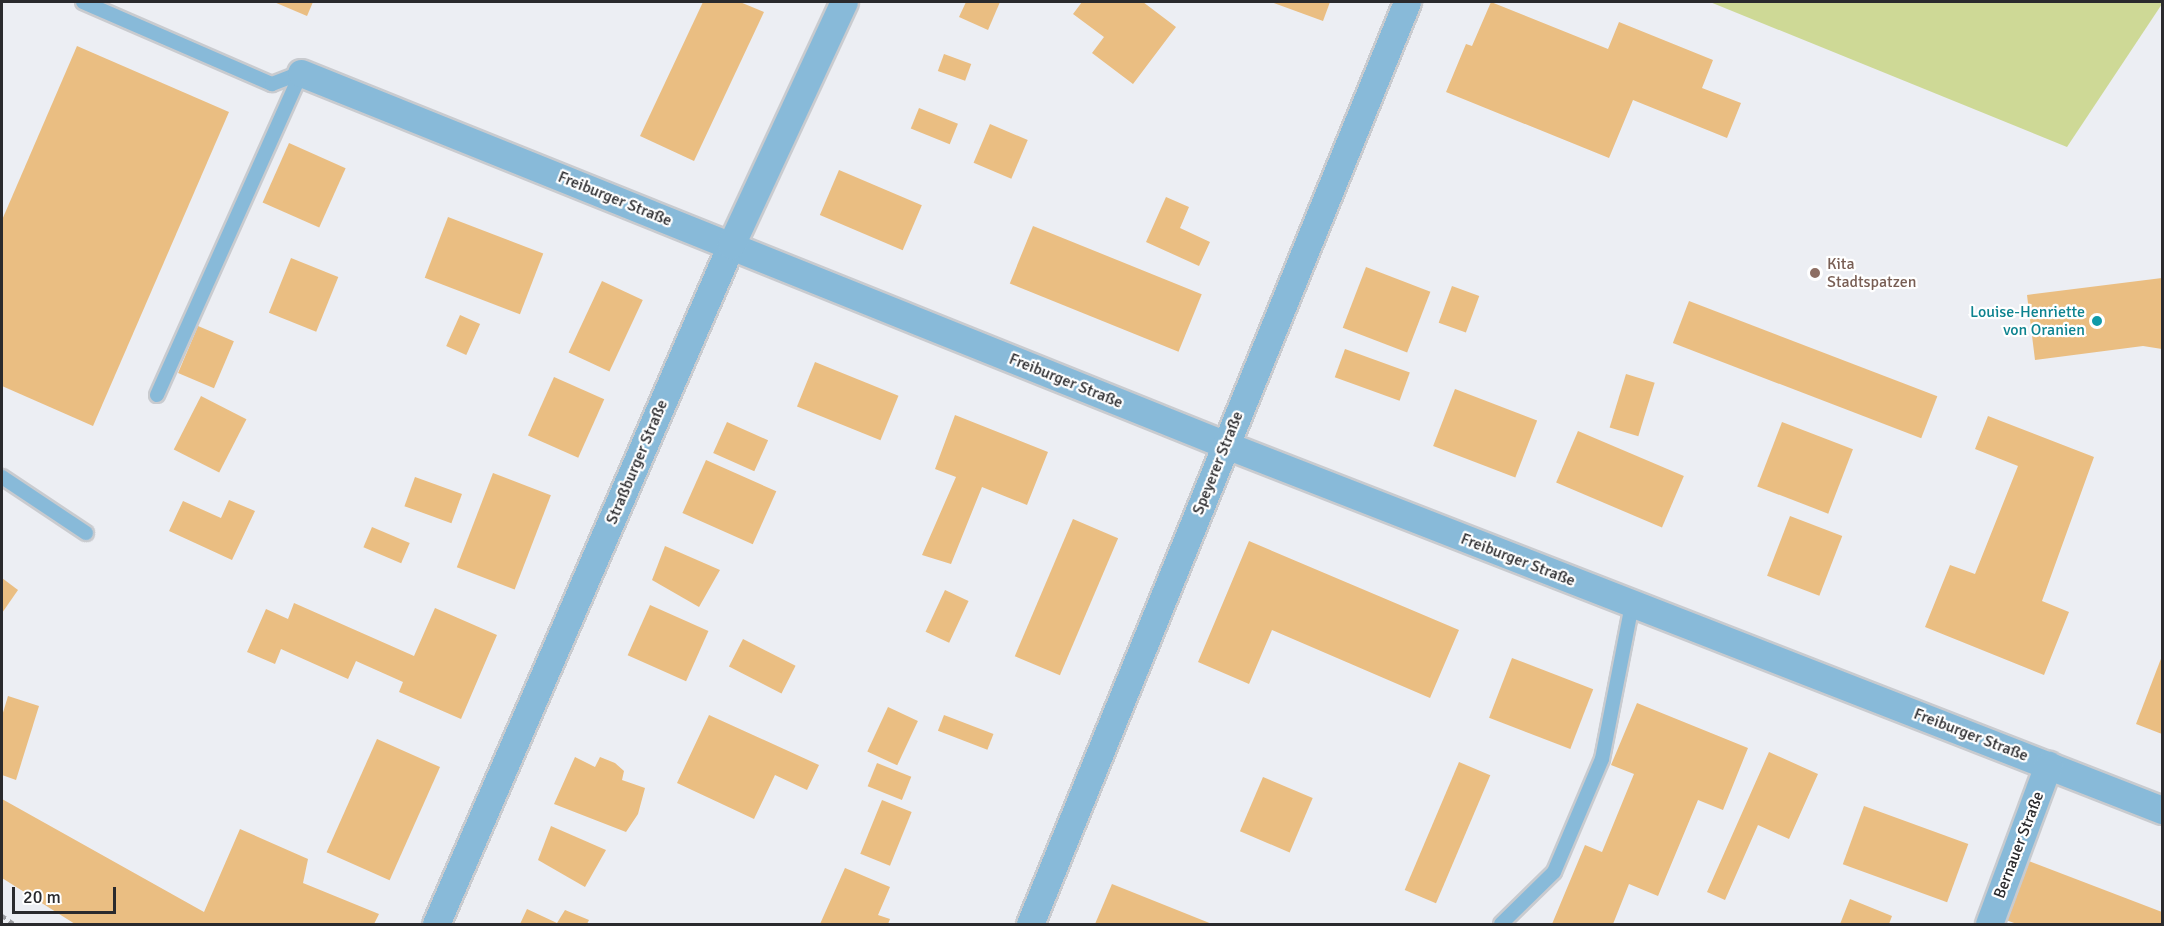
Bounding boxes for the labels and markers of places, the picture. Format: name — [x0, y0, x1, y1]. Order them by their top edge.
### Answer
place label: Kita Stadtspatzen — [1827, 254, 1917, 292]
marker: Kita Stadtspatzen — [1808, 266, 1822, 280]
place label: Louise-Henriette von Oranien — [1970, 302, 2085, 340]
marker: Louise-Henriette von Oranien — [2090, 314, 2104, 328]

